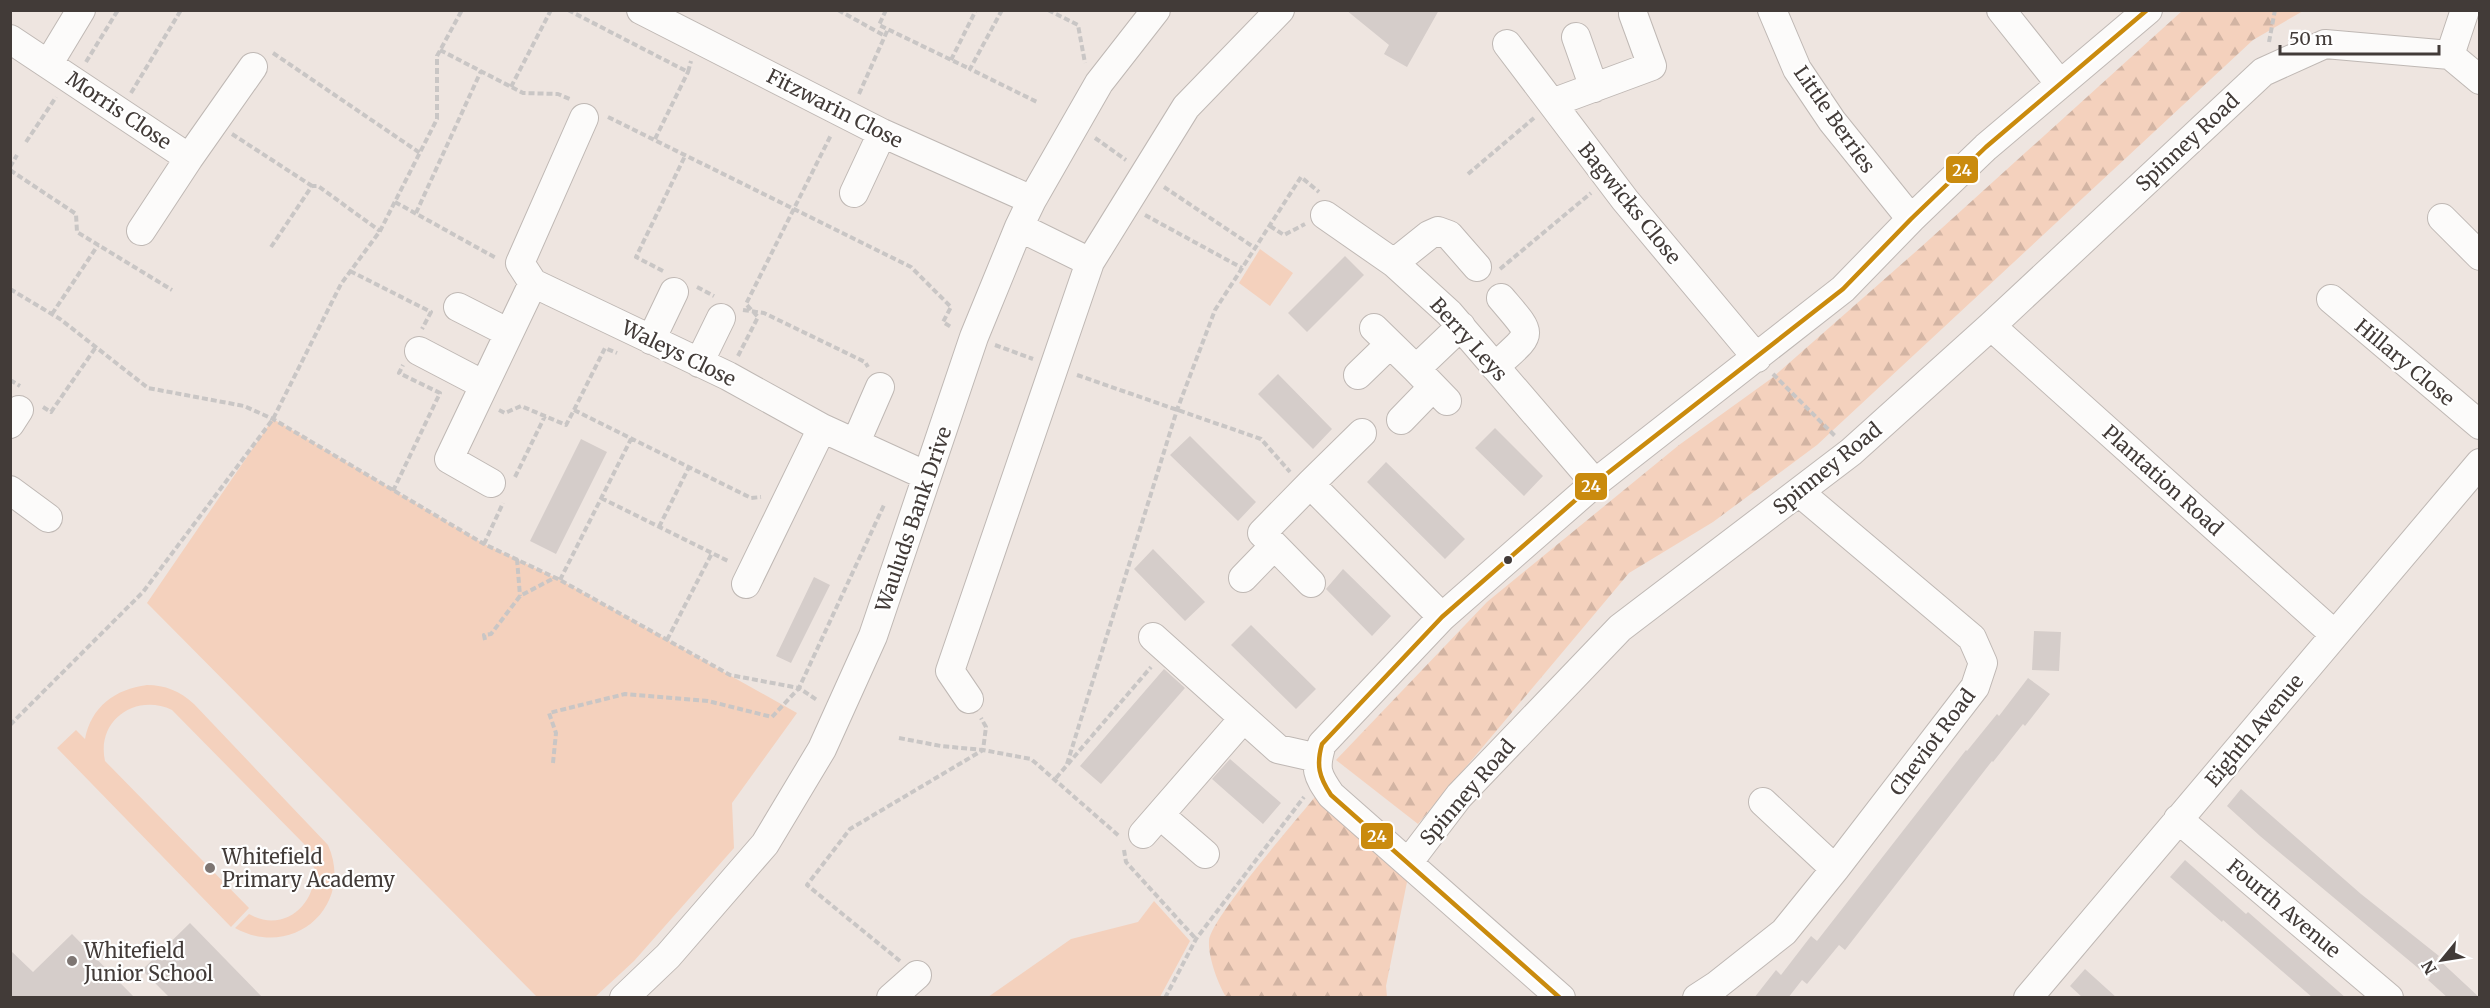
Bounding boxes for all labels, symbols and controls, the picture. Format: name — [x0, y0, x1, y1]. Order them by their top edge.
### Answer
scale bar — [2280, 18, 2439, 56]
text: 50 m — [2289, 27, 2333, 50]
street label: Little Berries — [1789, 61, 1881, 177]
street label: Fitzwarin Close — [763, 63, 907, 153]
street label: Morris Close — [62, 66, 176, 154]
street label: Spinney Road — [2130, 88, 2244, 196]
street label: Bagwicks Close — [1573, 137, 1687, 269]
line badge: 24 — [1945, 155, 1979, 184]
text: 24 — [1952, 160, 1972, 180]
street label: Berry Leys — [1425, 292, 1513, 386]
street label: Hillary Close — [2350, 313, 2460, 411]
street label: Waleys Close — [617, 314, 740, 391]
street label: Spinney Road — [1768, 417, 1886, 519]
street label: Plantation Road — [2098, 419, 2228, 541]
street label: Wauluds Bank Drive — [869, 423, 956, 616]
line badge: 24 — [1574, 472, 1608, 501]
text: 24 — [1581, 476, 1601, 496]
unlabelled marker — [1502, 554, 1514, 566]
street label: Eighth Avenue — [2200, 669, 2308, 791]
street label: Cheviot Road — [1884, 684, 1980, 800]
street label: Spinney Road — [1414, 734, 1520, 850]
line badge: 24 — [1360, 822, 1394, 850]
text: 24 — [1367, 826, 1387, 846]
place label: Whitefield Primary Academy — [221, 844, 395, 892]
street label: Fourth Avenue — [2222, 853, 2346, 963]
marker: Whitefield Primary Academy — [203, 861, 217, 875]
north arrow — [2412, 930, 2472, 990]
place label: Whitefield Junior School — [83, 938, 213, 986]
marker: Whitefield Junior School — [65, 954, 79, 968]
text: N — [2417, 957, 2441, 978]

